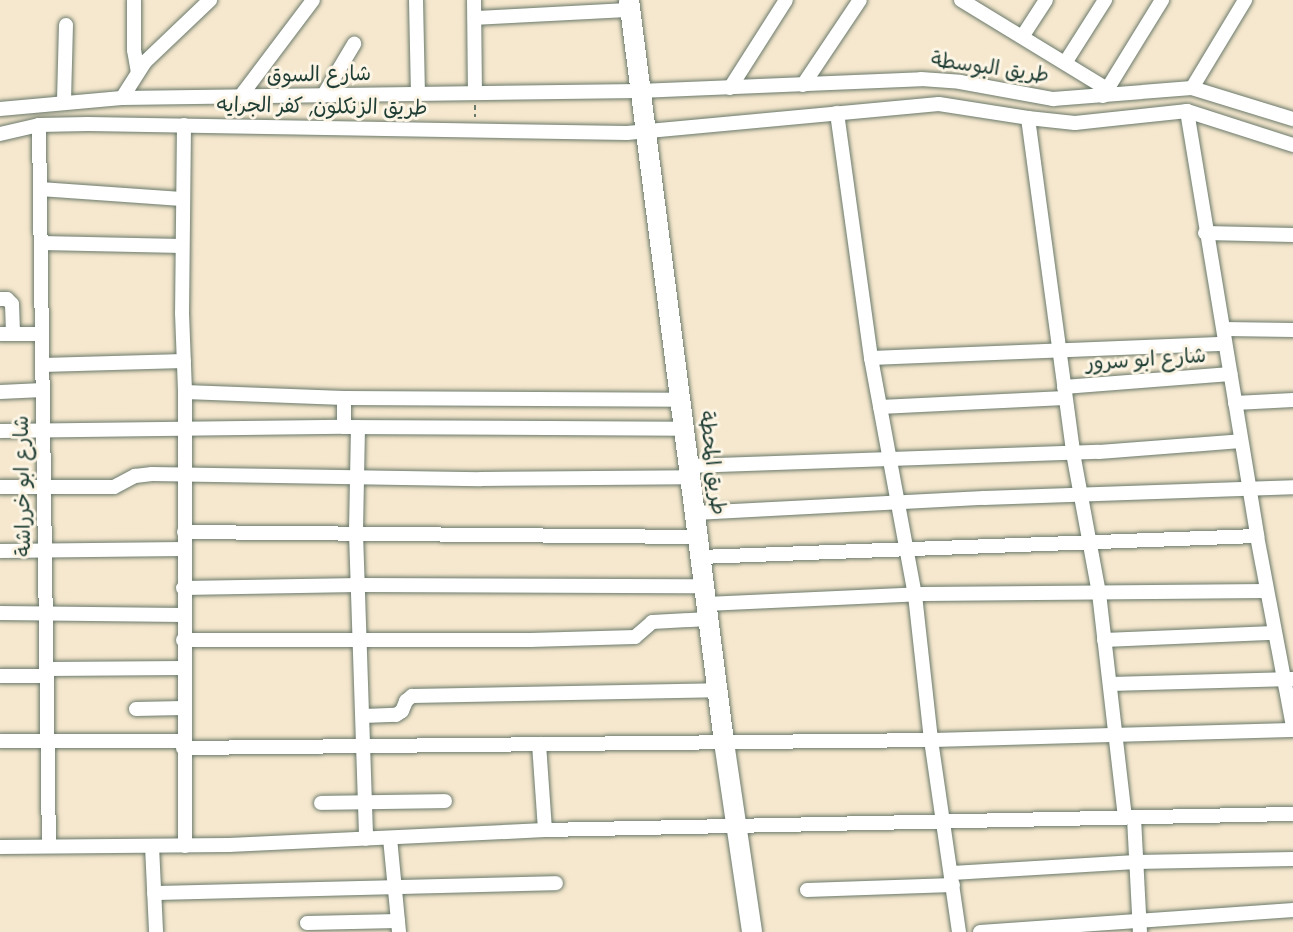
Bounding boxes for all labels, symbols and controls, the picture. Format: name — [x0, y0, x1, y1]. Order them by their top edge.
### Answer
street label: طريق البوسطة — [929, 47, 1051, 89]
street label: شارع السوق — [267, 61, 371, 89]
street label: طريق الزنكلون, كفر الجرايه — [216, 93, 428, 121]
street label: شارع ابو سرور — [1085, 343, 1207, 377]
street label: طريق المحطة — [693, 409, 731, 517]
street label: شارع ابو خرراشة — [9, 415, 37, 557]

